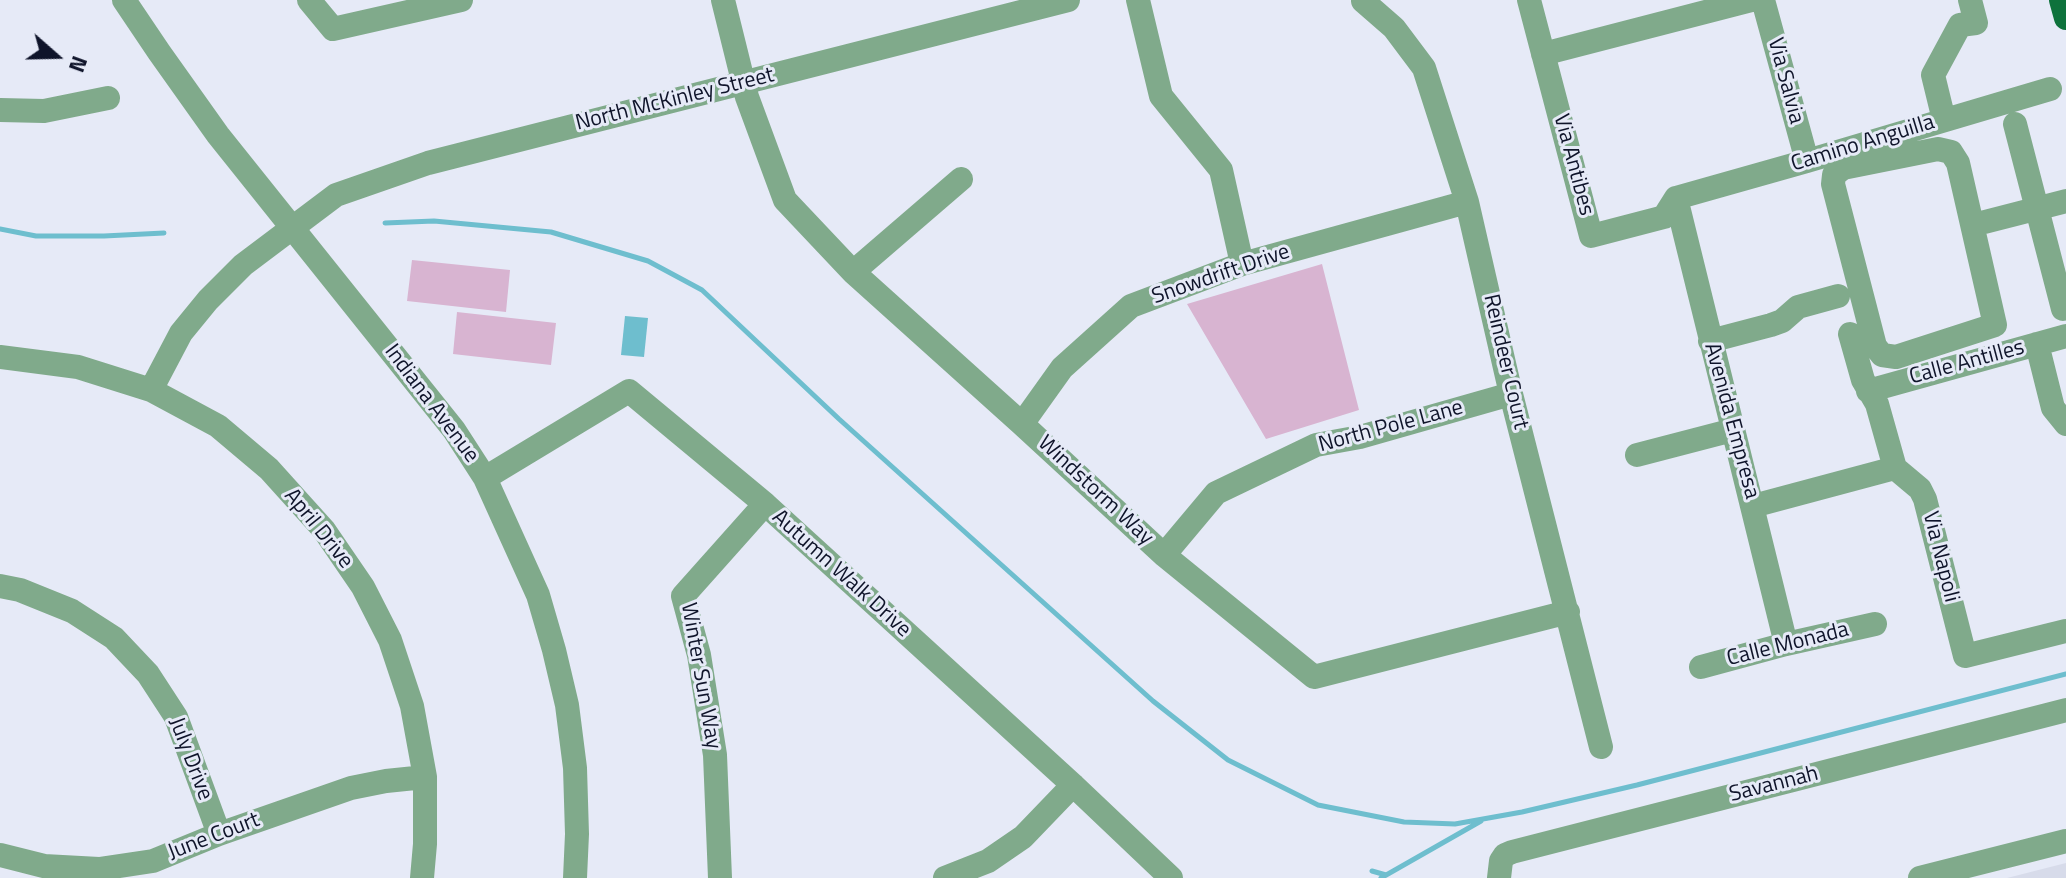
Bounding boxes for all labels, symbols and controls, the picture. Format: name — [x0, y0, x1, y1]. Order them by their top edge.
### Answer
north arrow — [16, 16, 96, 96]
street label: Via Salvia — [1761, 35, 1809, 127]
text: N — [60, 51, 97, 77]
street label: North McKinley Street — [573, 63, 777, 137]
street label: Camino Anguilla — [1788, 110, 1938, 178]
street label: Via Antibes — [1547, 111, 1599, 219]
street label: Snowdrift Drive — [1149, 239, 1293, 311]
street label: Reindeer Court — [1477, 292, 1533, 432]
street label: Calle Antilles — [1907, 335, 2027, 391]
street label: Indiana Avenue — [378, 340, 484, 468]
street label: Avenida Empresa — [1698, 340, 1764, 502]
street label: North Pole Lane — [1316, 395, 1466, 459]
street label: Windstorm Way — [1032, 431, 1158, 551]
street label: April Drive — [278, 484, 358, 574]
street label: Autumn Walk Drive — [766, 505, 916, 643]
street label: Via Napoli — [1916, 509, 1964, 605]
street label: Winter Sun Way — [674, 601, 726, 751]
street label: Calle Monada — [1724, 617, 1852, 673]
street label: July Drive — [162, 714, 218, 804]
street label: Savannah — [1727, 761, 1821, 809]
street label: June Court — [164, 807, 264, 867]

